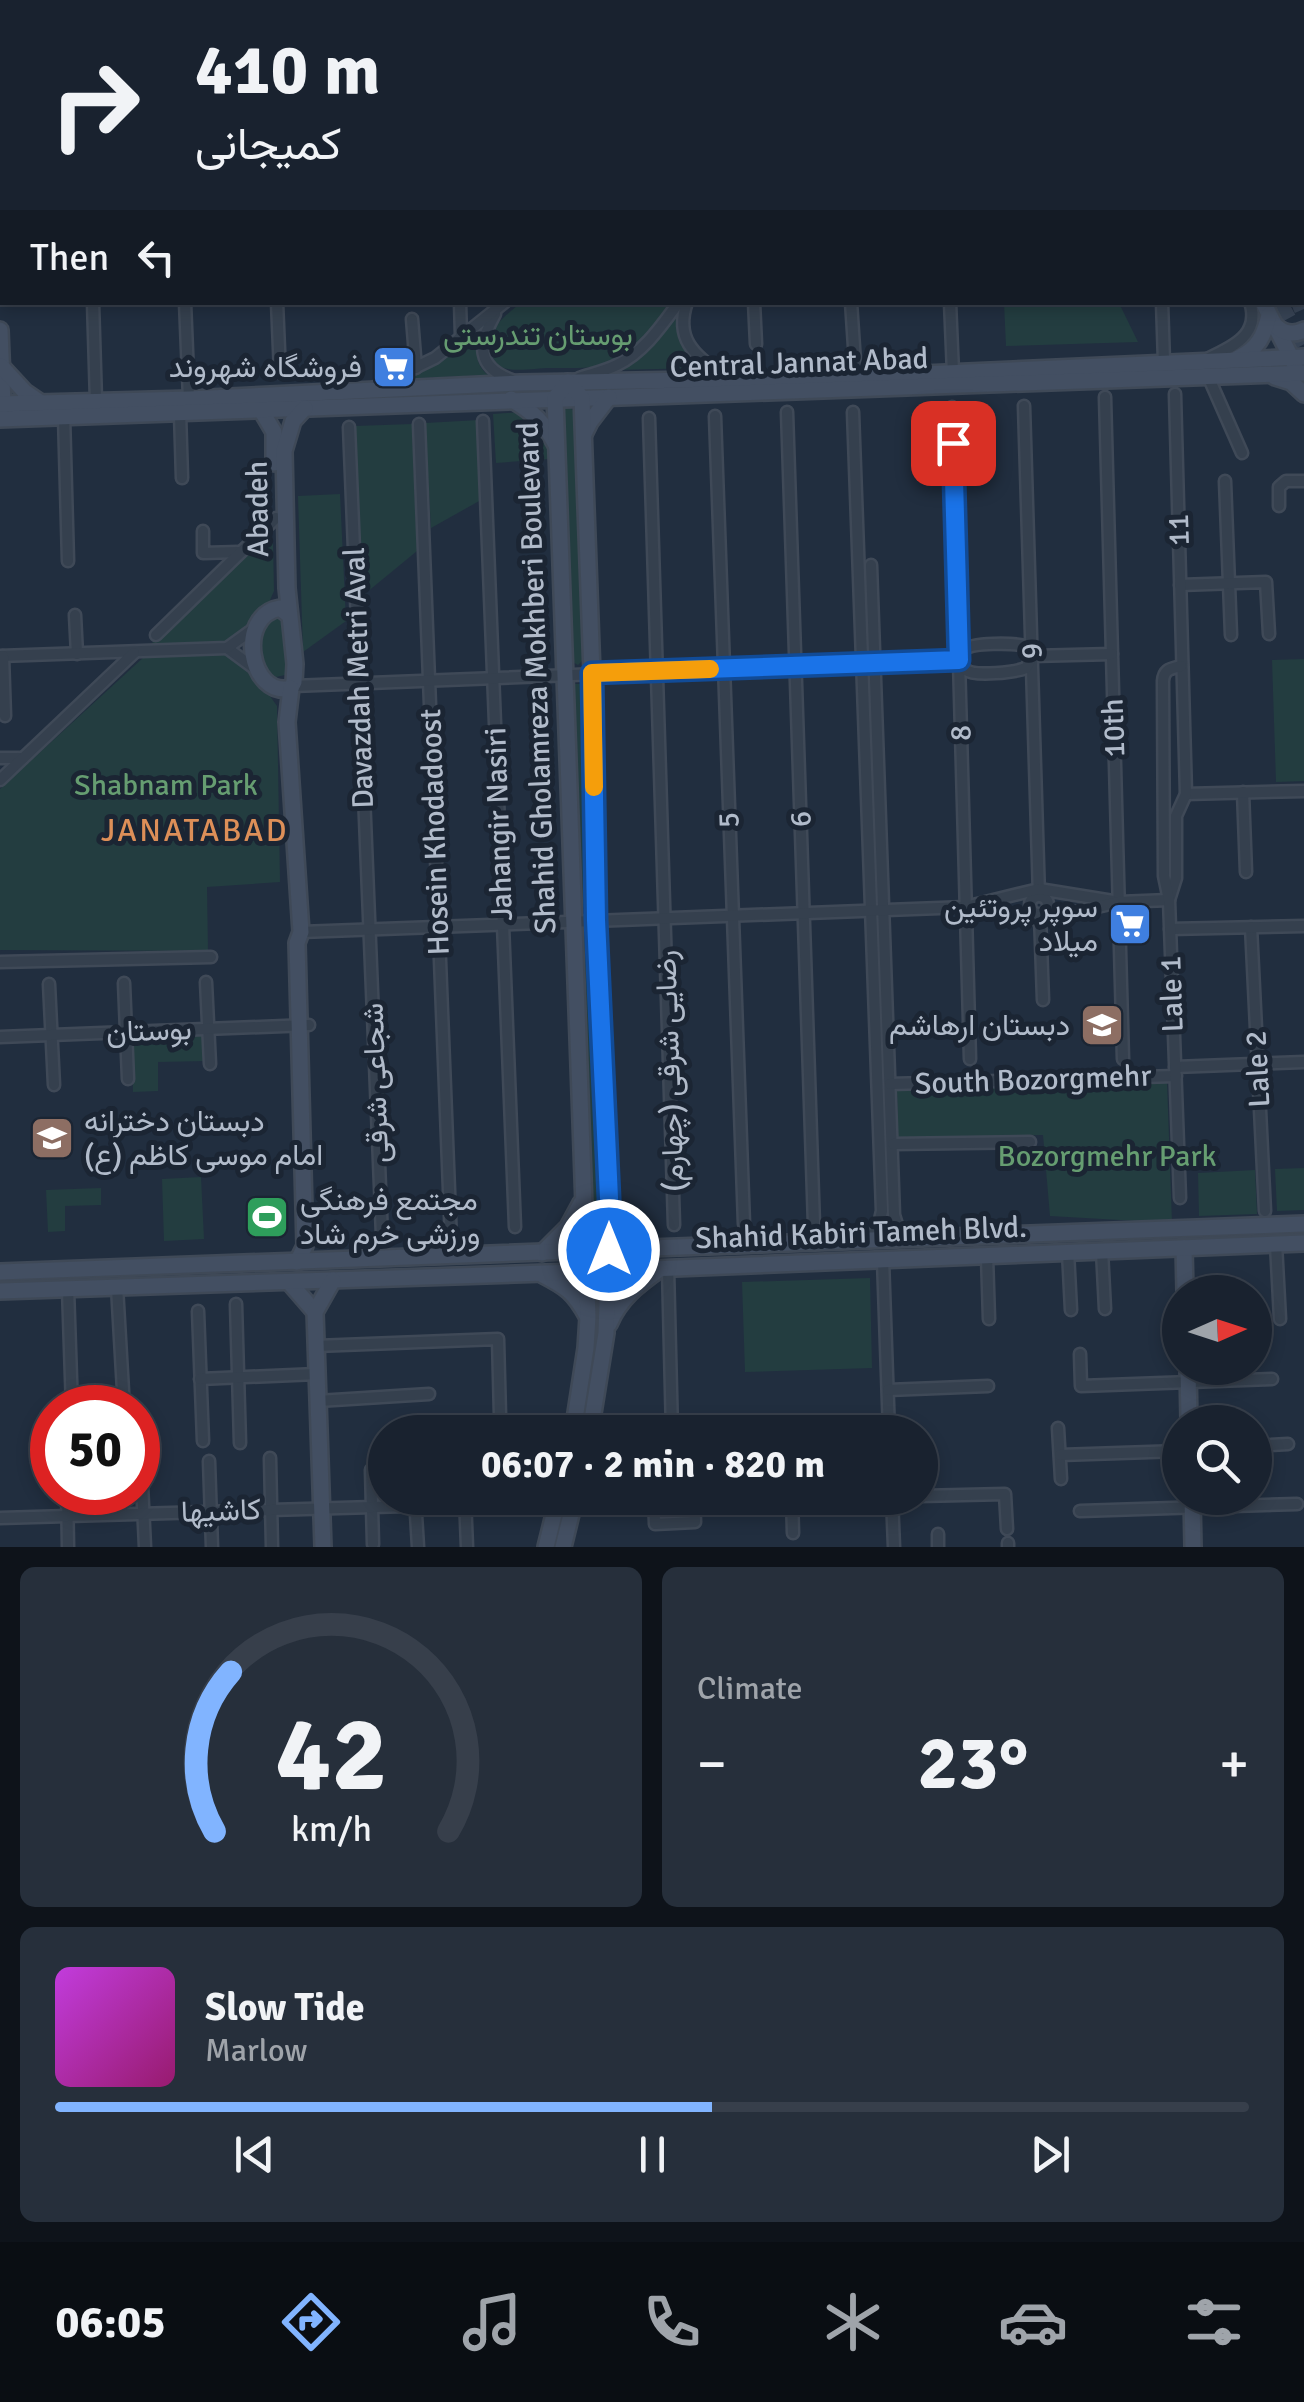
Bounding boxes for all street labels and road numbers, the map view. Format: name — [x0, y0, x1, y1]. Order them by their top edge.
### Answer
street label: Central Jannat Abad — [669, 340, 929, 386]
street label: Shahid Gholamreza Mokhberi Boulevard — [510, 421, 564, 935]
street label: Abadeh — [239, 460, 277, 558]
street label: 11 — [1160, 513, 1198, 547]
street label: Davazdah Metri Aval — [336, 547, 382, 809]
street label: 9 — [1013, 642, 1051, 660]
street label: 10th — [1094, 698, 1134, 758]
street label: Hosein Khodadoost — [412, 708, 458, 956]
street label: 8 — [942, 724, 980, 742]
street label: Jahangir Nasiri — [477, 726, 521, 922]
street label: 6 — [782, 810, 820, 828]
street label: 5 — [710, 811, 748, 829]
street label: رضایی شرقی (چهارم) — [647, 949, 694, 1193]
street label: Lale 1 — [1152, 955, 1192, 1033]
street label: شجاعی شرقی — [355, 1002, 397, 1164]
street label: بوستان — [106, 1011, 192, 1051]
street label: Lale 2 — [1238, 1030, 1278, 1108]
street label: South Bozorgmehr — [914, 1057, 1152, 1103]
street label: Shahid Kabiri Tameh Blvd. — [694, 1209, 1028, 1257]
street label: کاشیها — [180, 1491, 262, 1531]

